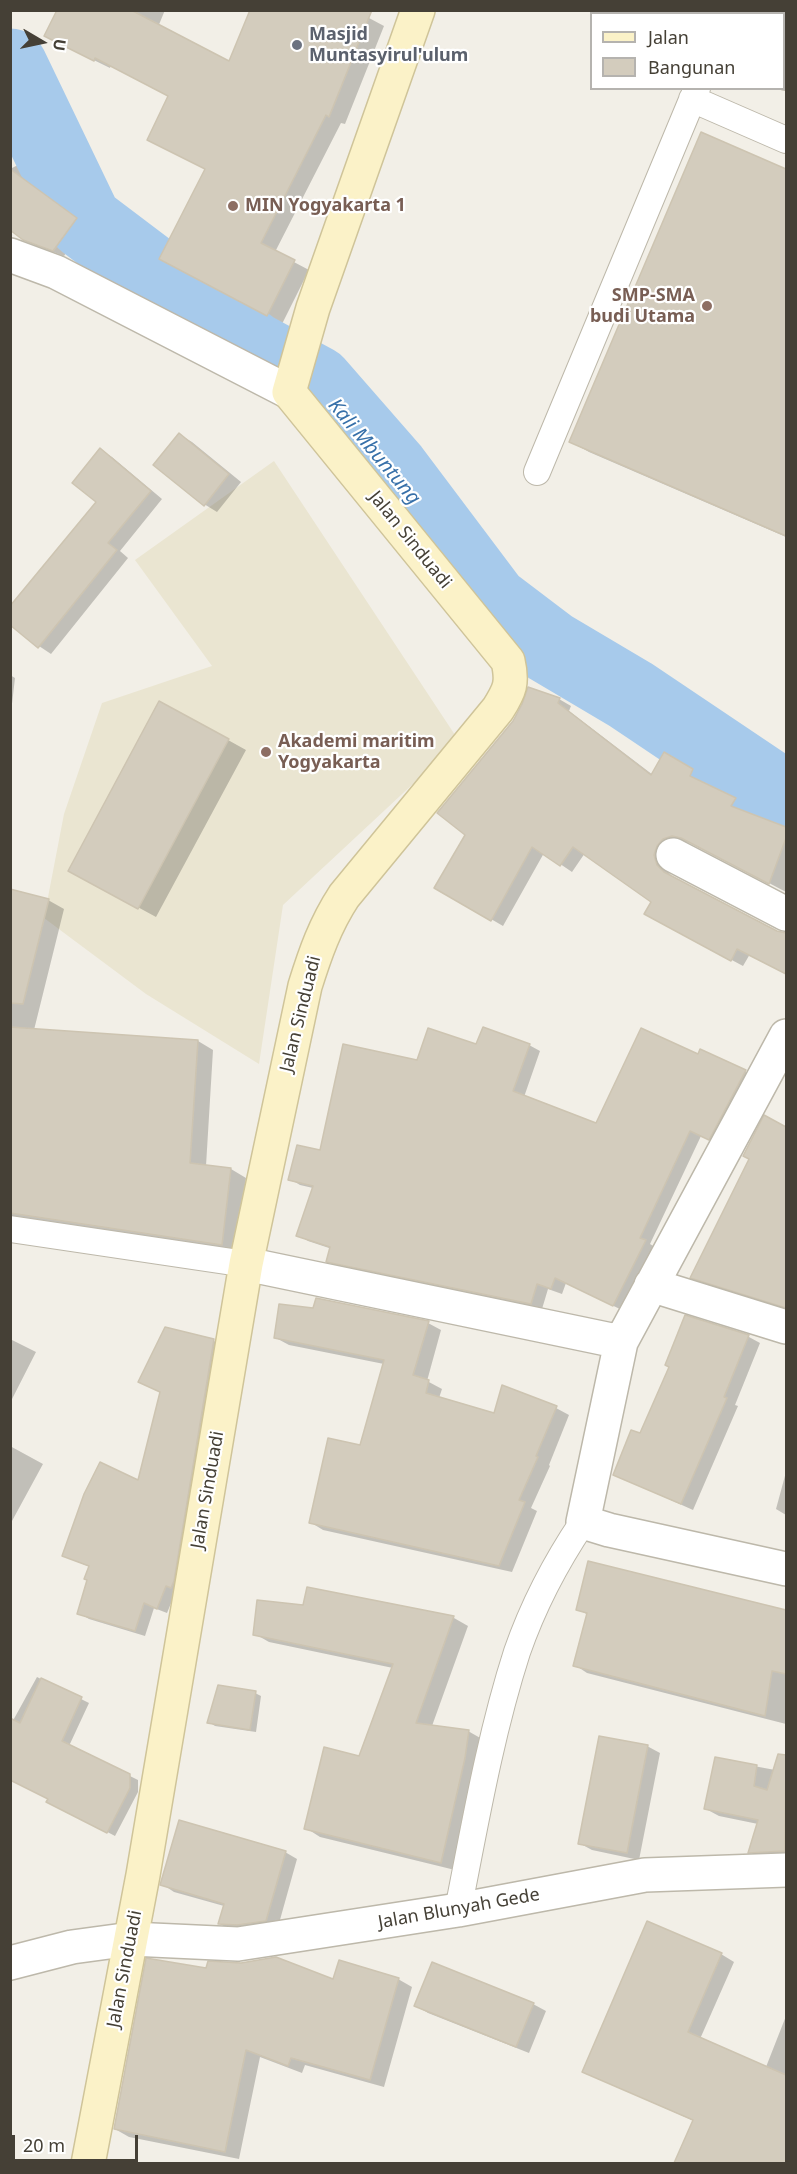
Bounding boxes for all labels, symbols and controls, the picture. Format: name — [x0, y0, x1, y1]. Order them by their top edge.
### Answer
north arrow — [12, 12, 72, 72]
legend — [590, 12, 785, 90]
place label: Masjid Muntasyirul'ulum — [309, 24, 468, 66]
text: Jalan — [648, 25, 689, 49]
text: U — [48, 37, 72, 53]
marker: Masjid Muntasyirul'ulum — [290, 38, 304, 52]
text: Bangunan — [648, 55, 735, 79]
place label: MIN Yogyakarta 1 — [245, 195, 406, 217]
marker: MIN Yogyakarta 1 — [226, 199, 240, 213]
place label: SMP-SMA budi Utama — [590, 285, 695, 328]
marker: SMP-SMA budi Utama — [700, 299, 714, 313]
water label: Kali Mbuntung — [323, 394, 425, 510]
street label: Jalan Sinduadi — [364, 487, 456, 593]
place label: Akademi maritim Yogyakarta — [278, 731, 435, 774]
marker: Akademi maritim Yogyakarta — [259, 745, 273, 759]
street label: Jalan Sinduadi — [276, 954, 326, 1074]
street label: Jalan Sinduadi — [187, 1429, 229, 1551]
street label: Jalan Blunyah Gede — [377, 1884, 541, 1934]
street label: Jalan Sinduadi — [103, 1908, 147, 2030]
scale bar — [15, 2123, 141, 2161]
text: 20 m — [23, 2133, 65, 2157]

